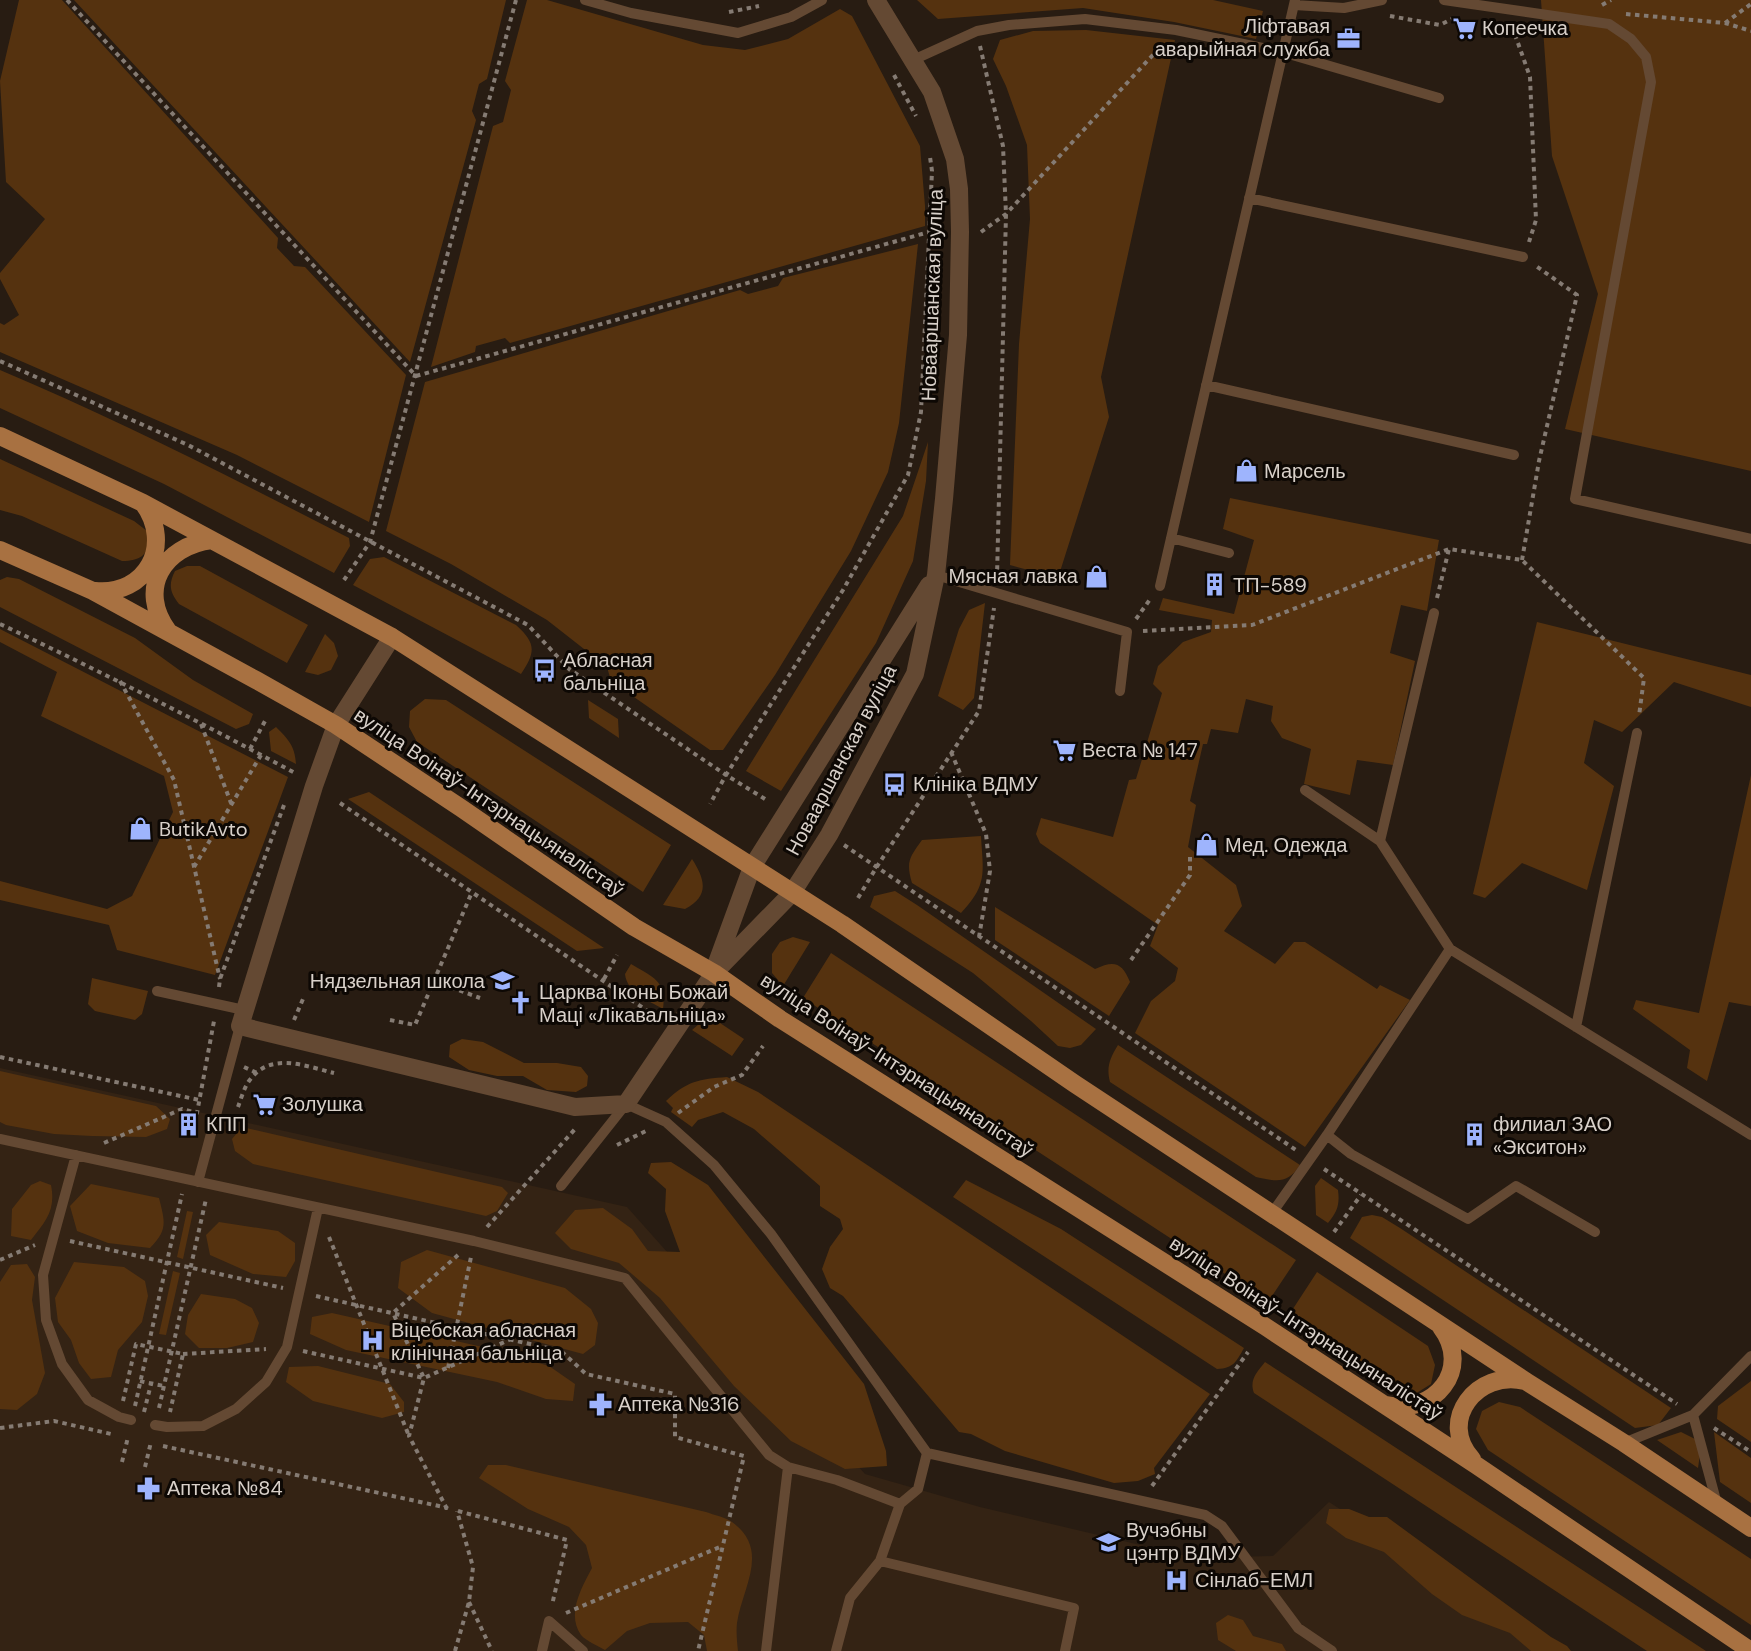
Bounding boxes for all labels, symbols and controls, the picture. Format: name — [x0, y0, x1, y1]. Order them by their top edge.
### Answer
place label: Ліфтавая аварыйная служба — [1155, 13, 1331, 62]
supermarket icon: Копеечка — [1451, 15, 1477, 41]
place label: Копеечка — [1482, 15, 1569, 41]
office icon: Ліфтавая аварыйная служба — [1335, 25, 1361, 51]
street label: Новааршанская вуліца — [915, 188, 949, 402]
shop icon: Марсель — [1233, 458, 1259, 484]
place label: Марсель — [1264, 458, 1346, 484]
place label: Мясная лавка — [948, 563, 1079, 589]
shop icon: Мясная лавка — [1083, 563, 1109, 589]
building icon: ТП-589 — [1202, 572, 1228, 598]
place label: ТП-589 — [1233, 572, 1307, 598]
place label: Абласная бальніца — [563, 647, 653, 696]
bus stop icon: Абласная бальніца — [532, 658, 558, 684]
street label: Новааршанская вуліца — [780, 659, 903, 860]
street label: вуліца Воінаў-Інтэрнацыяналістаў — [349, 702, 629, 902]
supermarket icon: Веста № 147 — [1051, 737, 1077, 763]
place label: Веста № 147 — [1082, 737, 1198, 763]
bus stop icon: Клініка ВДМУ — [882, 771, 908, 797]
place label: Клініка ВДМУ — [913, 771, 1038, 797]
shop icon: ButikAvto — [128, 816, 154, 842]
place label: ButikAvto — [159, 816, 248, 842]
shop icon: Мед. Одежда — [1194, 832, 1220, 858]
place label: Мед. Одежда — [1225, 832, 1348, 858]
street label: вуліца Воінаў-Інтэрнацыяналістаў — [756, 967, 1038, 1163]
place label: Нядзельная школа — [310, 968, 486, 994]
school or university icon: Нядзельная школа — [490, 968, 516, 994]
place label: Царква Іконы Божай Маці «Лікавальніца» — [539, 979, 728, 1028]
church icon: Царква Іконы Божай Маці «Лікавальніца» — [508, 990, 534, 1016]
supermarket icon: Золушка — [251, 1091, 277, 1117]
place label: Золушка — [282, 1091, 364, 1117]
building icon: КПП — [175, 1111, 201, 1137]
place label: КПП — [206, 1111, 246, 1137]
place label: филиал ЗАО «Экситон» — [1493, 1111, 1612, 1160]
building icon: филиал ЗАО «Экситон» — [1462, 1122, 1488, 1148]
street label: вуліца Воінаў-Інтэрнацыяналістаў — [1165, 1230, 1447, 1426]
place label: Віцебская абласная клінічная бальніца — [391, 1317, 576, 1366]
hospital icon: Віцебская абласная клінічная бальніца — [360, 1328, 386, 1354]
pharmacy icon: Аптека №316 — [587, 1391, 613, 1417]
place label: Аптека №316 — [618, 1391, 740, 1417]
pharmacy icon: Аптека №84 — [136, 1475, 162, 1501]
place label: Аптека №84 — [167, 1475, 283, 1501]
place label: Вучэбны цэнтр ВДМУ — [1126, 1517, 1240, 1566]
school or university icon: Вучэбны цэнтр ВДМУ — [1095, 1529, 1121, 1555]
hospital icon: Сінлаб-ЕМЛ — [1164, 1567, 1190, 1593]
place label: Сінлаб-ЕМЛ — [1195, 1567, 1313, 1593]

